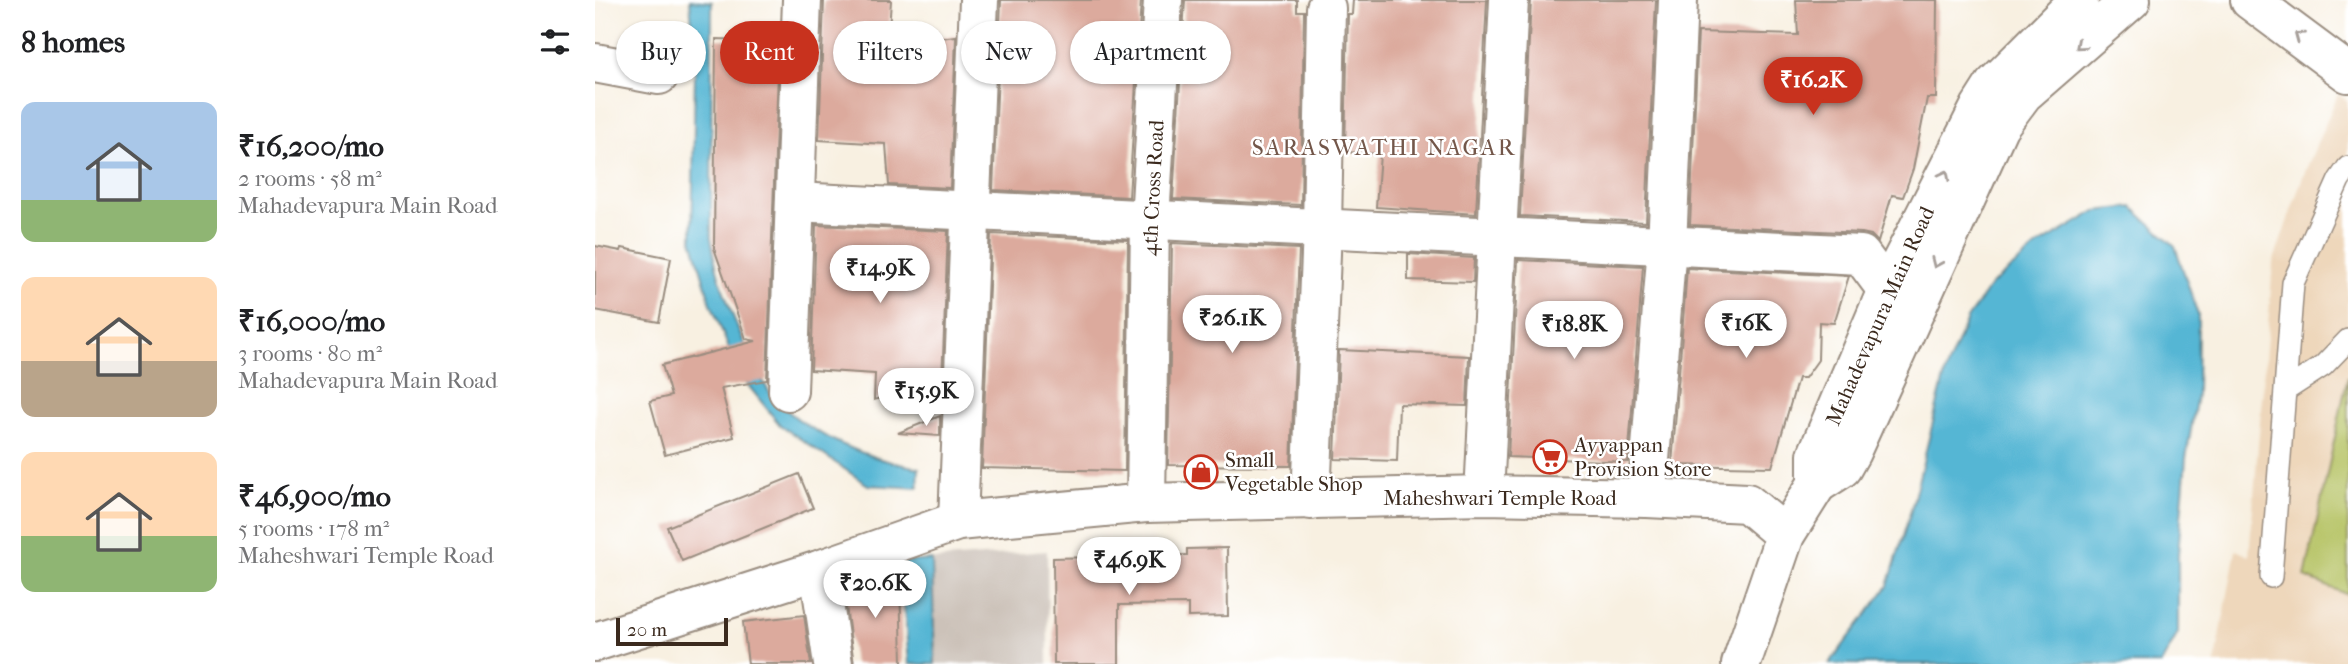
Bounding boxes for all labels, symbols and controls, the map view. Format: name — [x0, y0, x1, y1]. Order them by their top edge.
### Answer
chip: Buy — [616, 21, 706, 84]
chip: Rent — [720, 21, 819, 84]
chip: Filters — [833, 21, 947, 84]
chip: New — [961, 21, 1056, 84]
chip: Apartment — [1070, 21, 1231, 84]
icon: filters — [536, 23, 574, 61]
text: 8 homes — [21, 25, 125, 60]
one-way arrow — [2294, 32, 2307, 45]
one-way arrow — [2075, 37, 2088, 49]
pin: ₹16.2K — [1756, 58, 1870, 117]
text: ₹16.2K — [1780, 66, 1846, 93]
street label: 4th Cross Road — [1137, 119, 1169, 257]
text: ₹16,200/mo — [238, 129, 384, 164]
icon: home — [77, 130, 161, 214]
district label: SARASWATHI NAGAR — [1252, 134, 1516, 161]
text: 2 rooms · 58 m² — [238, 165, 382, 192]
one-way arrow — [1937, 170, 1951, 182]
text: Mahadevapura Main Road — [238, 192, 498, 219]
street label: Mahadevapura Main Road — [1821, 202, 1939, 429]
pin: ₹14.9K — [823, 246, 937, 305]
text: ₹14.9K — [846, 254, 914, 281]
one-way arrow — [1930, 256, 1944, 268]
pin: ₹26.1K — [1175, 296, 1289, 355]
pin: ₹16K — [1705, 300, 1787, 360]
pin: ₹18.8K — [1517, 302, 1631, 361]
text: ₹16,000/mo — [238, 304, 385, 339]
text: ₹26.1K — [1199, 304, 1265, 331]
icon: home — [77, 305, 161, 389]
text: ₹16K — [1721, 309, 1771, 336]
text: ₹18.8K — [1541, 310, 1607, 337]
text: 3 rooms · 80 m² — [238, 340, 382, 367]
text: Mahadevapura Main Road — [238, 367, 498, 394]
pin: ₹15.9K — [869, 368, 983, 428]
text: ₹15.9K — [894, 377, 958, 404]
place label: Ayyappan Provision Store — [1573, 433, 1712, 481]
supermarket icon: Ayyappan Provision Store — [1531, 438, 1569, 476]
place label: Small Vegetable Shop — [1224, 448, 1363, 496]
shop icon: Small Vegetable Shop — [1182, 453, 1220, 491]
text: ₹46,900/mo — [238, 479, 391, 514]
icon: home — [77, 480, 161, 564]
street label: Maheshwari Temple Road — [1383, 486, 1617, 510]
text: 5 rooms · 178 m² — [238, 515, 389, 542]
pin: ₹46.9K — [1072, 538, 1186, 597]
text: Maheshwari Temple Road — [238, 542, 494, 569]
text: ₹46.9K — [1093, 546, 1165, 573]
pin: ₹20.6K — [818, 560, 932, 620]
text: ₹20.6K — [839, 569, 911, 596]
scale bar — [616, 615, 728, 647]
text: 20 m — [627, 619, 667, 641]

